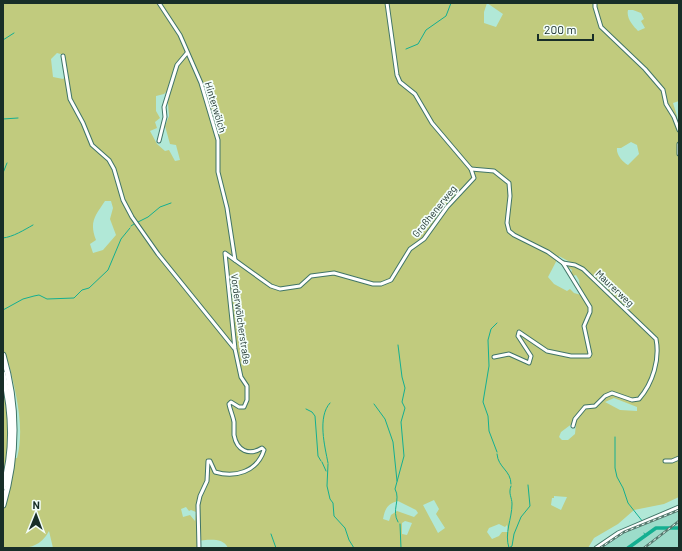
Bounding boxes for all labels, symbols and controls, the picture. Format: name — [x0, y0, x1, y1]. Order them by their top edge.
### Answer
scale bar — [538, 16, 593, 42]
text: 200 m — [544, 22, 576, 36]
street label: Hinterwölch — [203, 80, 229, 134]
street label: Großhenerweg — [409, 182, 459, 240]
street label: Maurerweg — [593, 267, 637, 309]
street label: Vorderwölcherstraße — [229, 273, 253, 365]
north arrow — [16, 495, 56, 535]
text: N — [32, 498, 40, 511]

